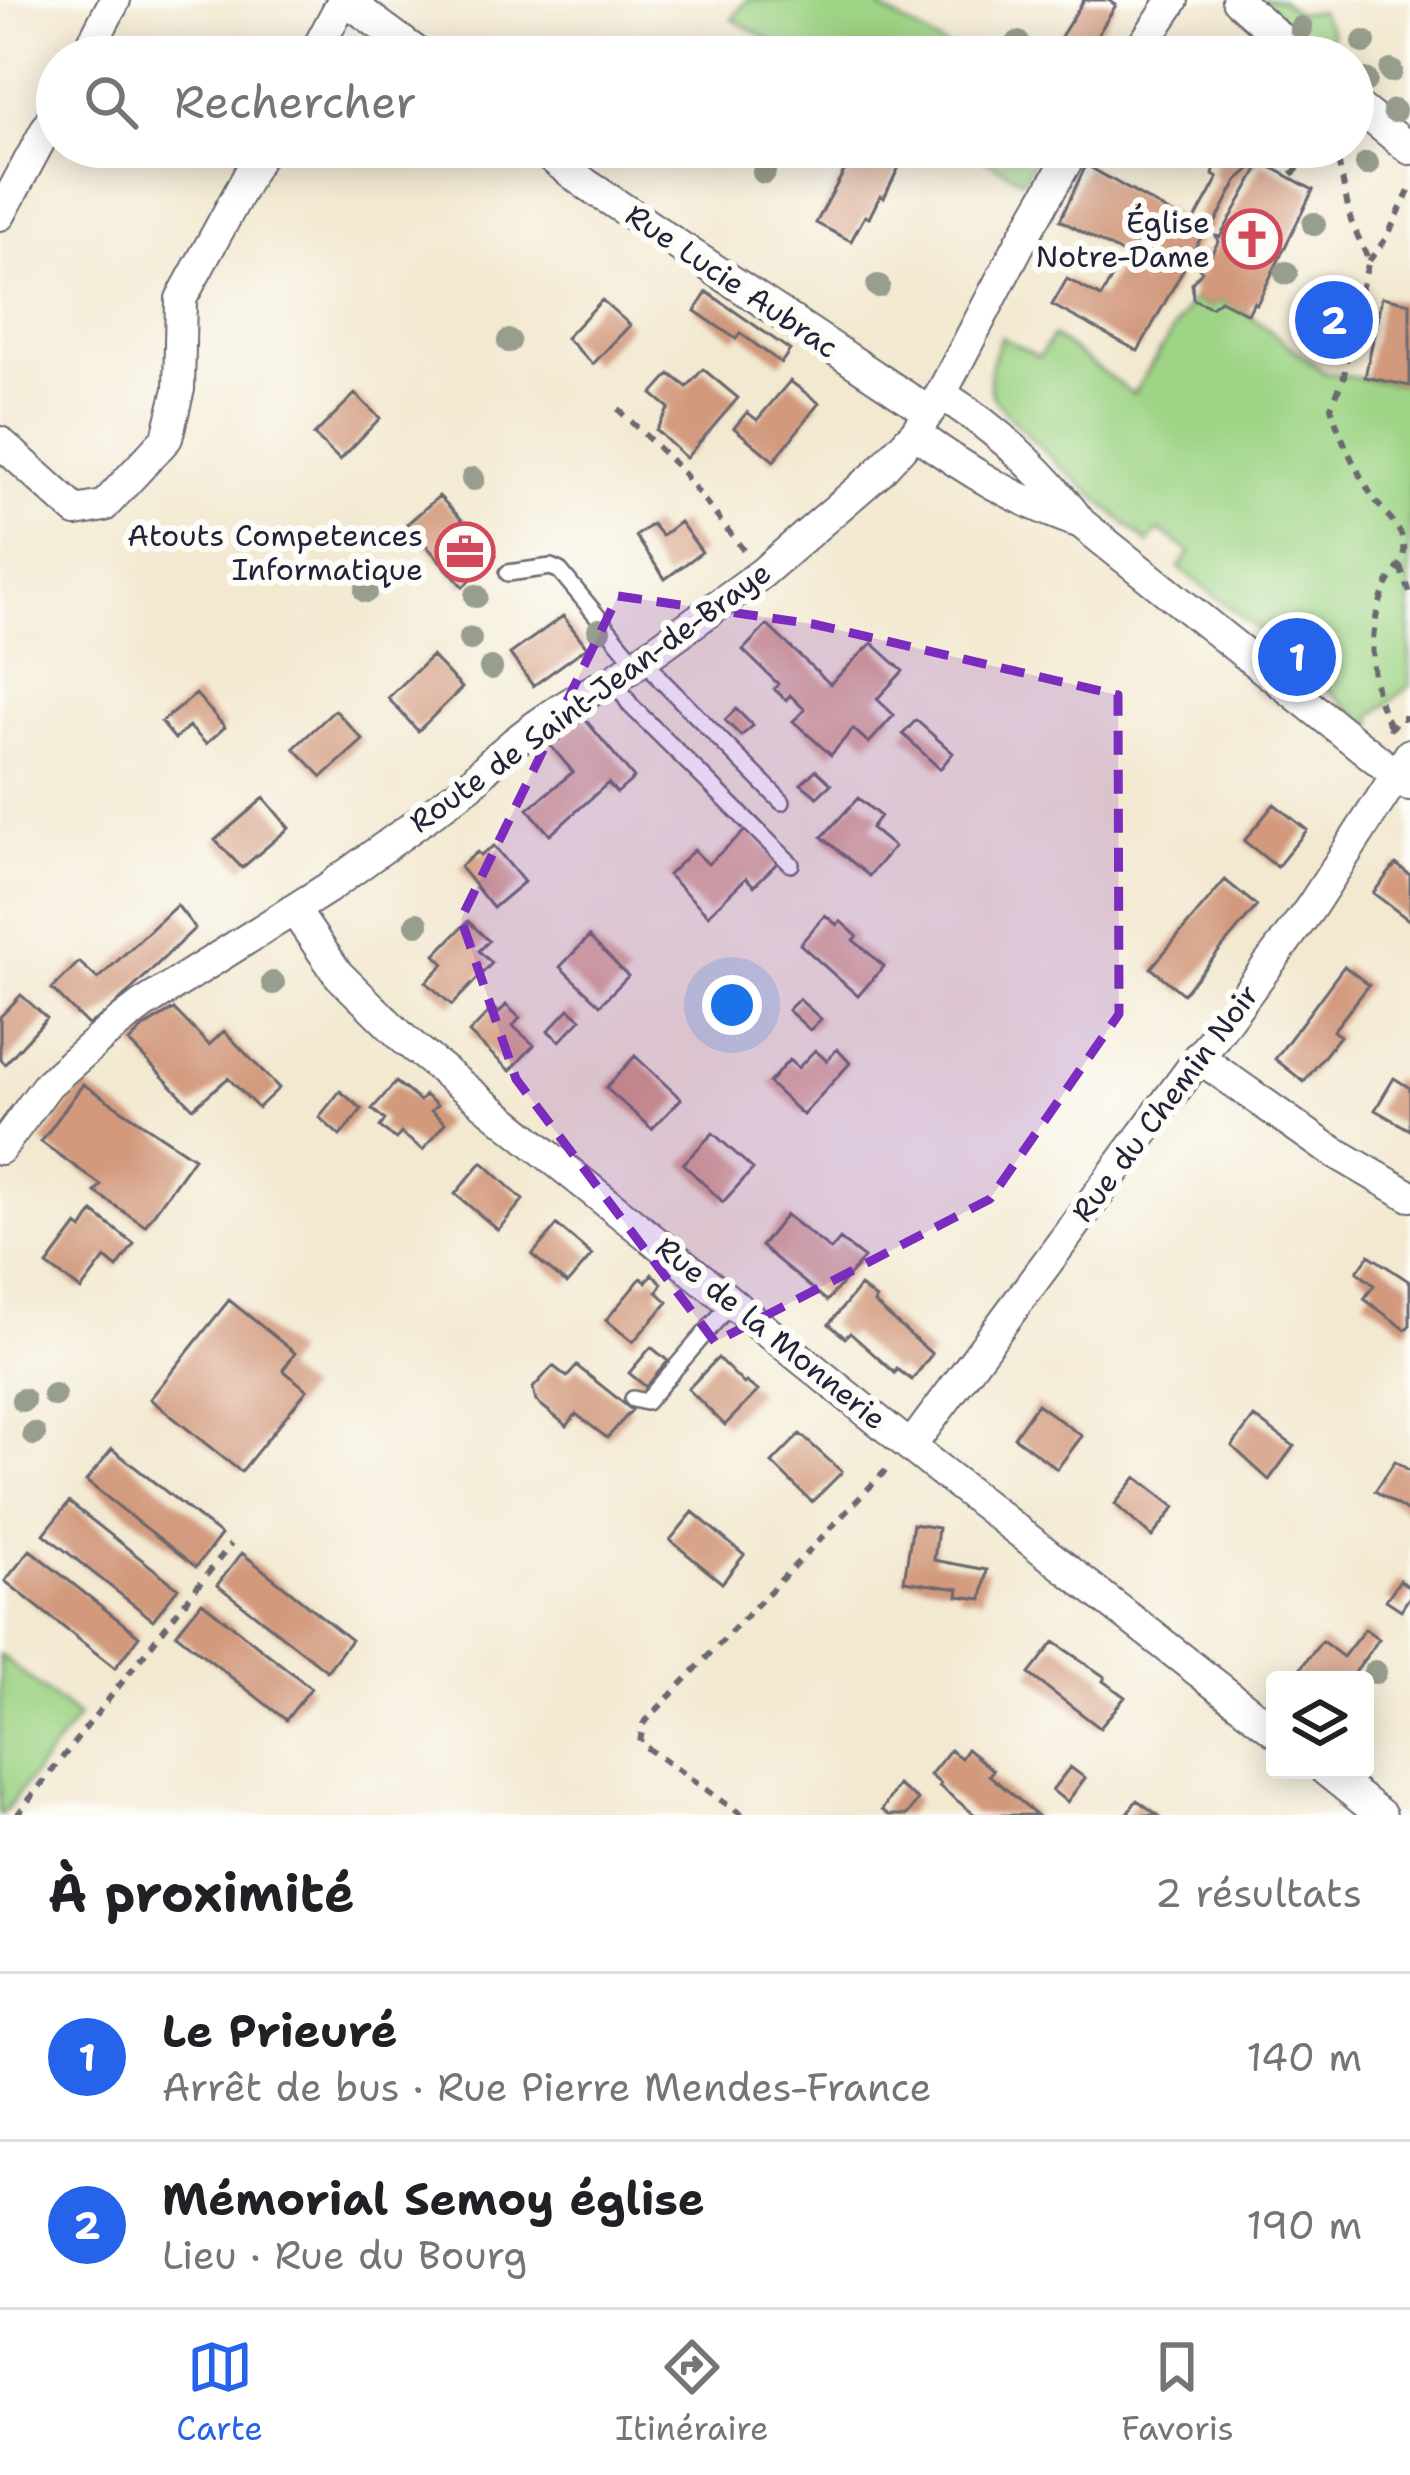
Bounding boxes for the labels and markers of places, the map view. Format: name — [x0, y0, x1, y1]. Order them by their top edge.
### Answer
place label: Église Notre-Dame — [1035, 202, 1210, 277]
church icon: Église Notre-Dame — [1221, 208, 1283, 270]
pin: 2 — [1295, 275, 1373, 365]
place label: Atouts Competences Informatique — [127, 515, 423, 590]
office icon: Atouts Competences Informatique — [434, 521, 496, 583]
pin: 1 — [1258, 612, 1336, 702]

